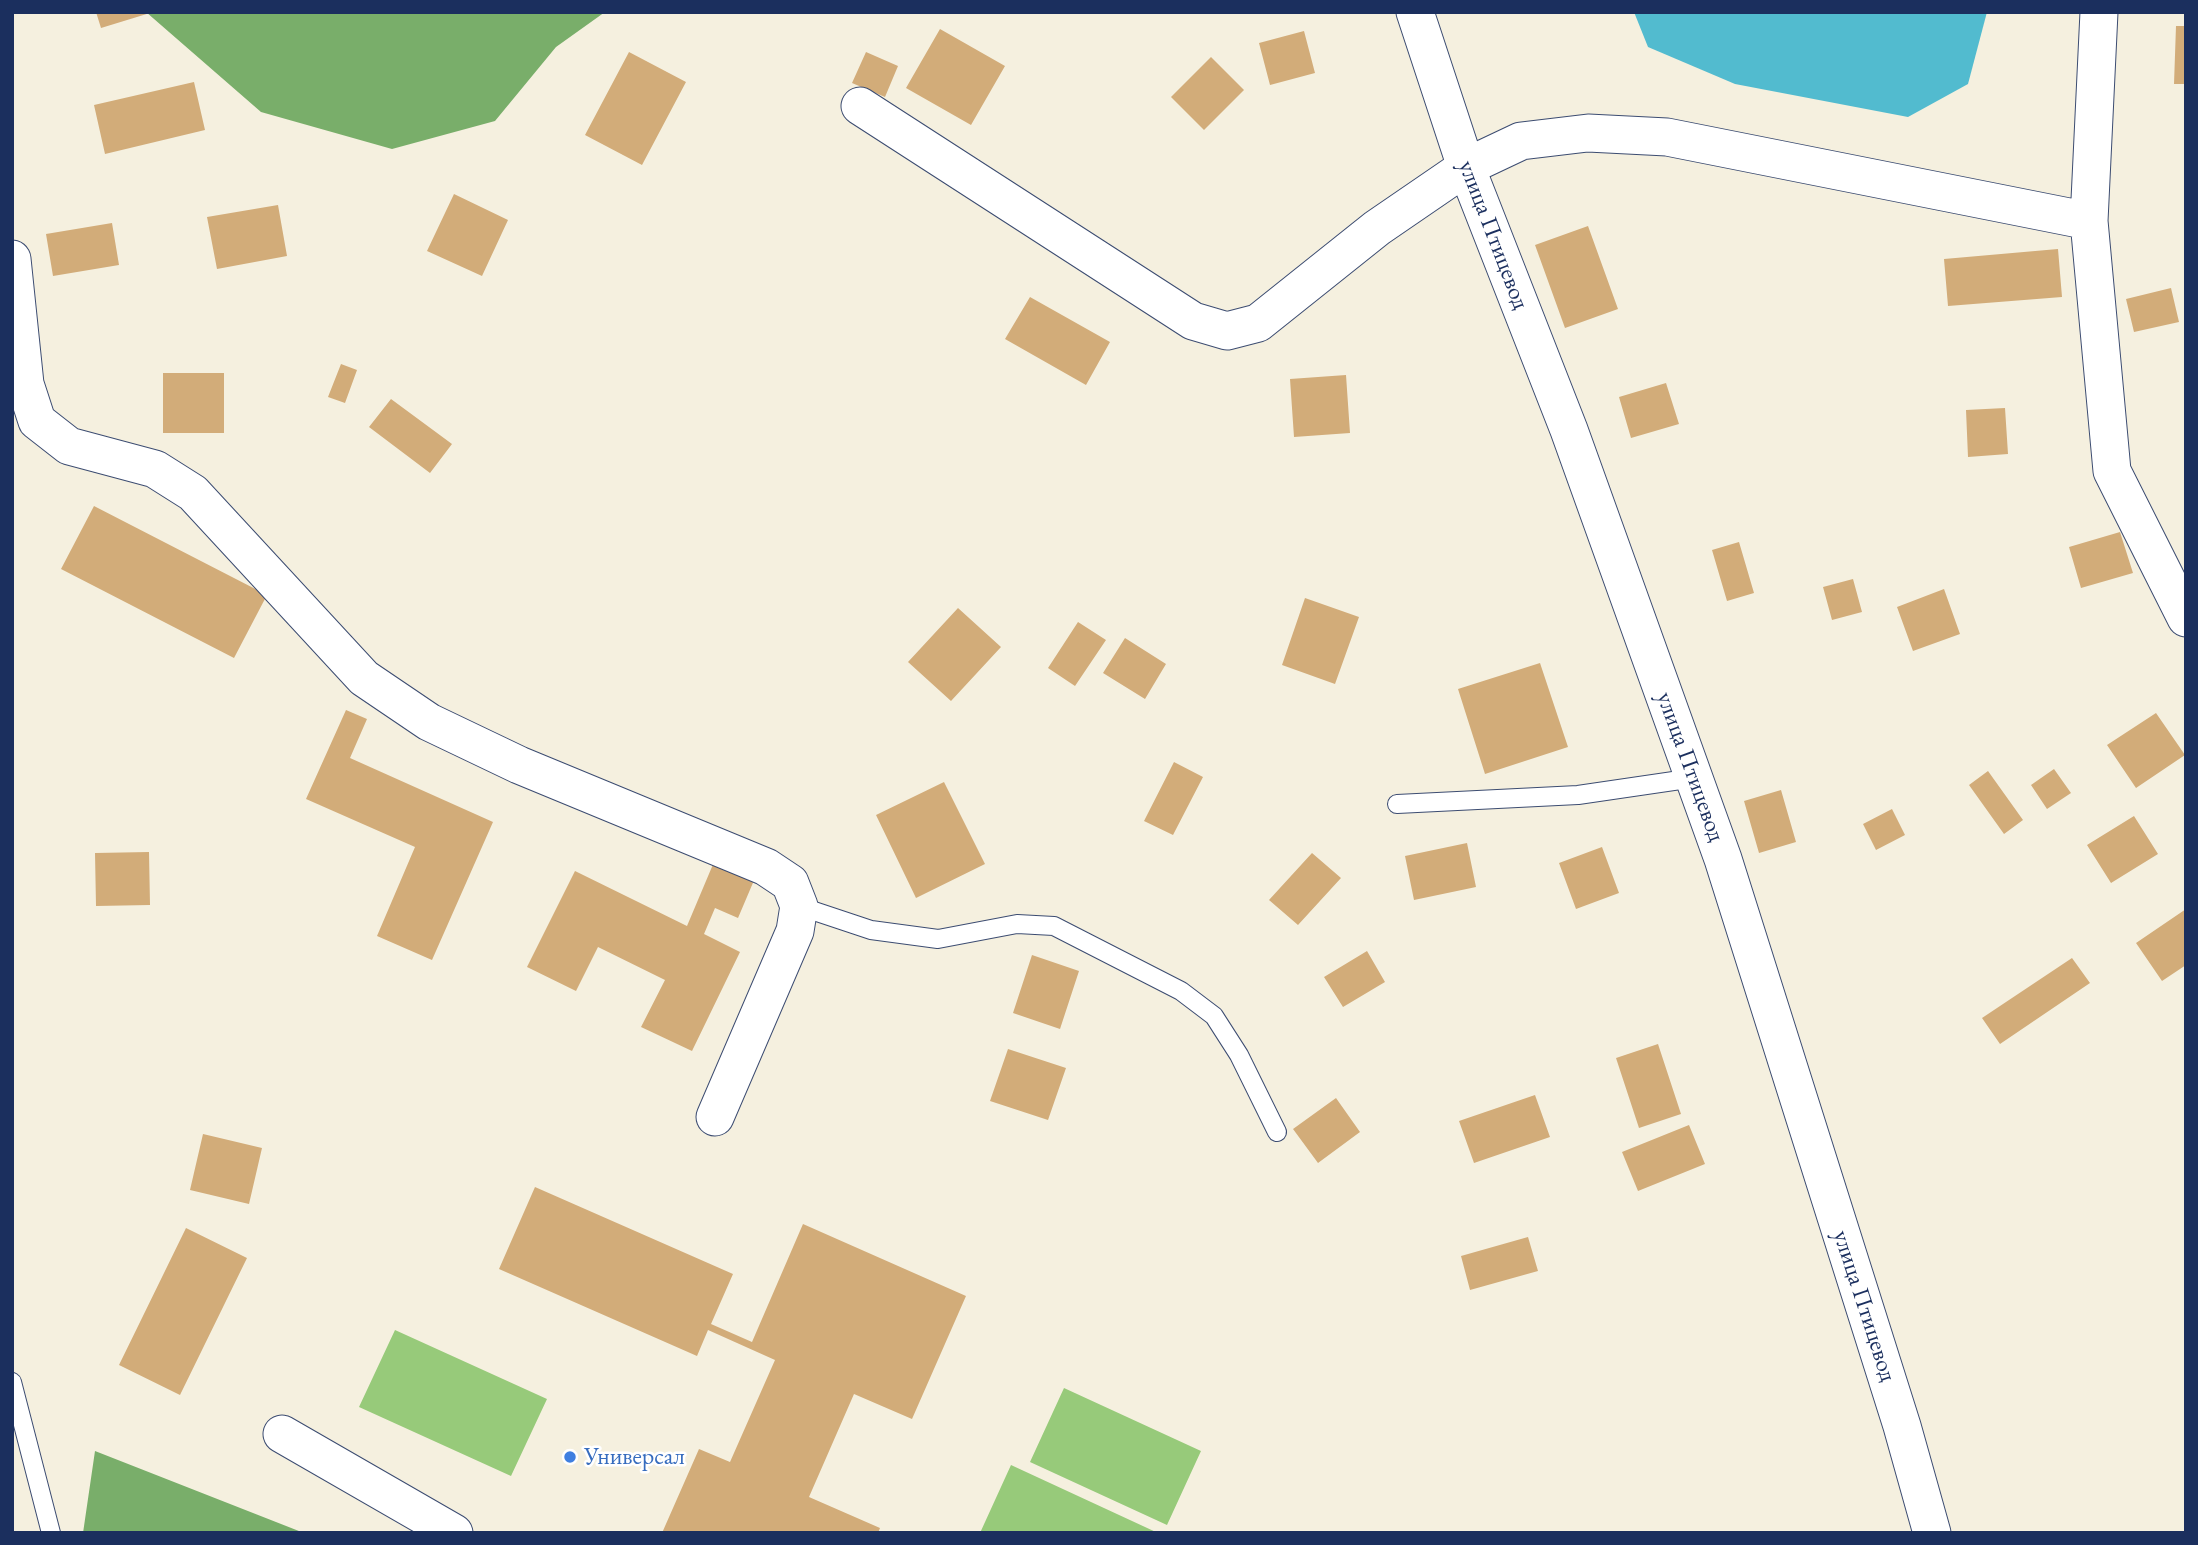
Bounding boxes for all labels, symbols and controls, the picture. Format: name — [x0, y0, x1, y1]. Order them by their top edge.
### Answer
street label: улица Птицевод — [1451, 156, 1535, 314]
street label: улица Птицевод — [1650, 688, 1730, 846]
street label: улица Птицевод — [1826, 1227, 1902, 1385]
place label: Универсал — [584, 1443, 685, 1471]
marker: Универсал — [562, 1449, 578, 1465]

